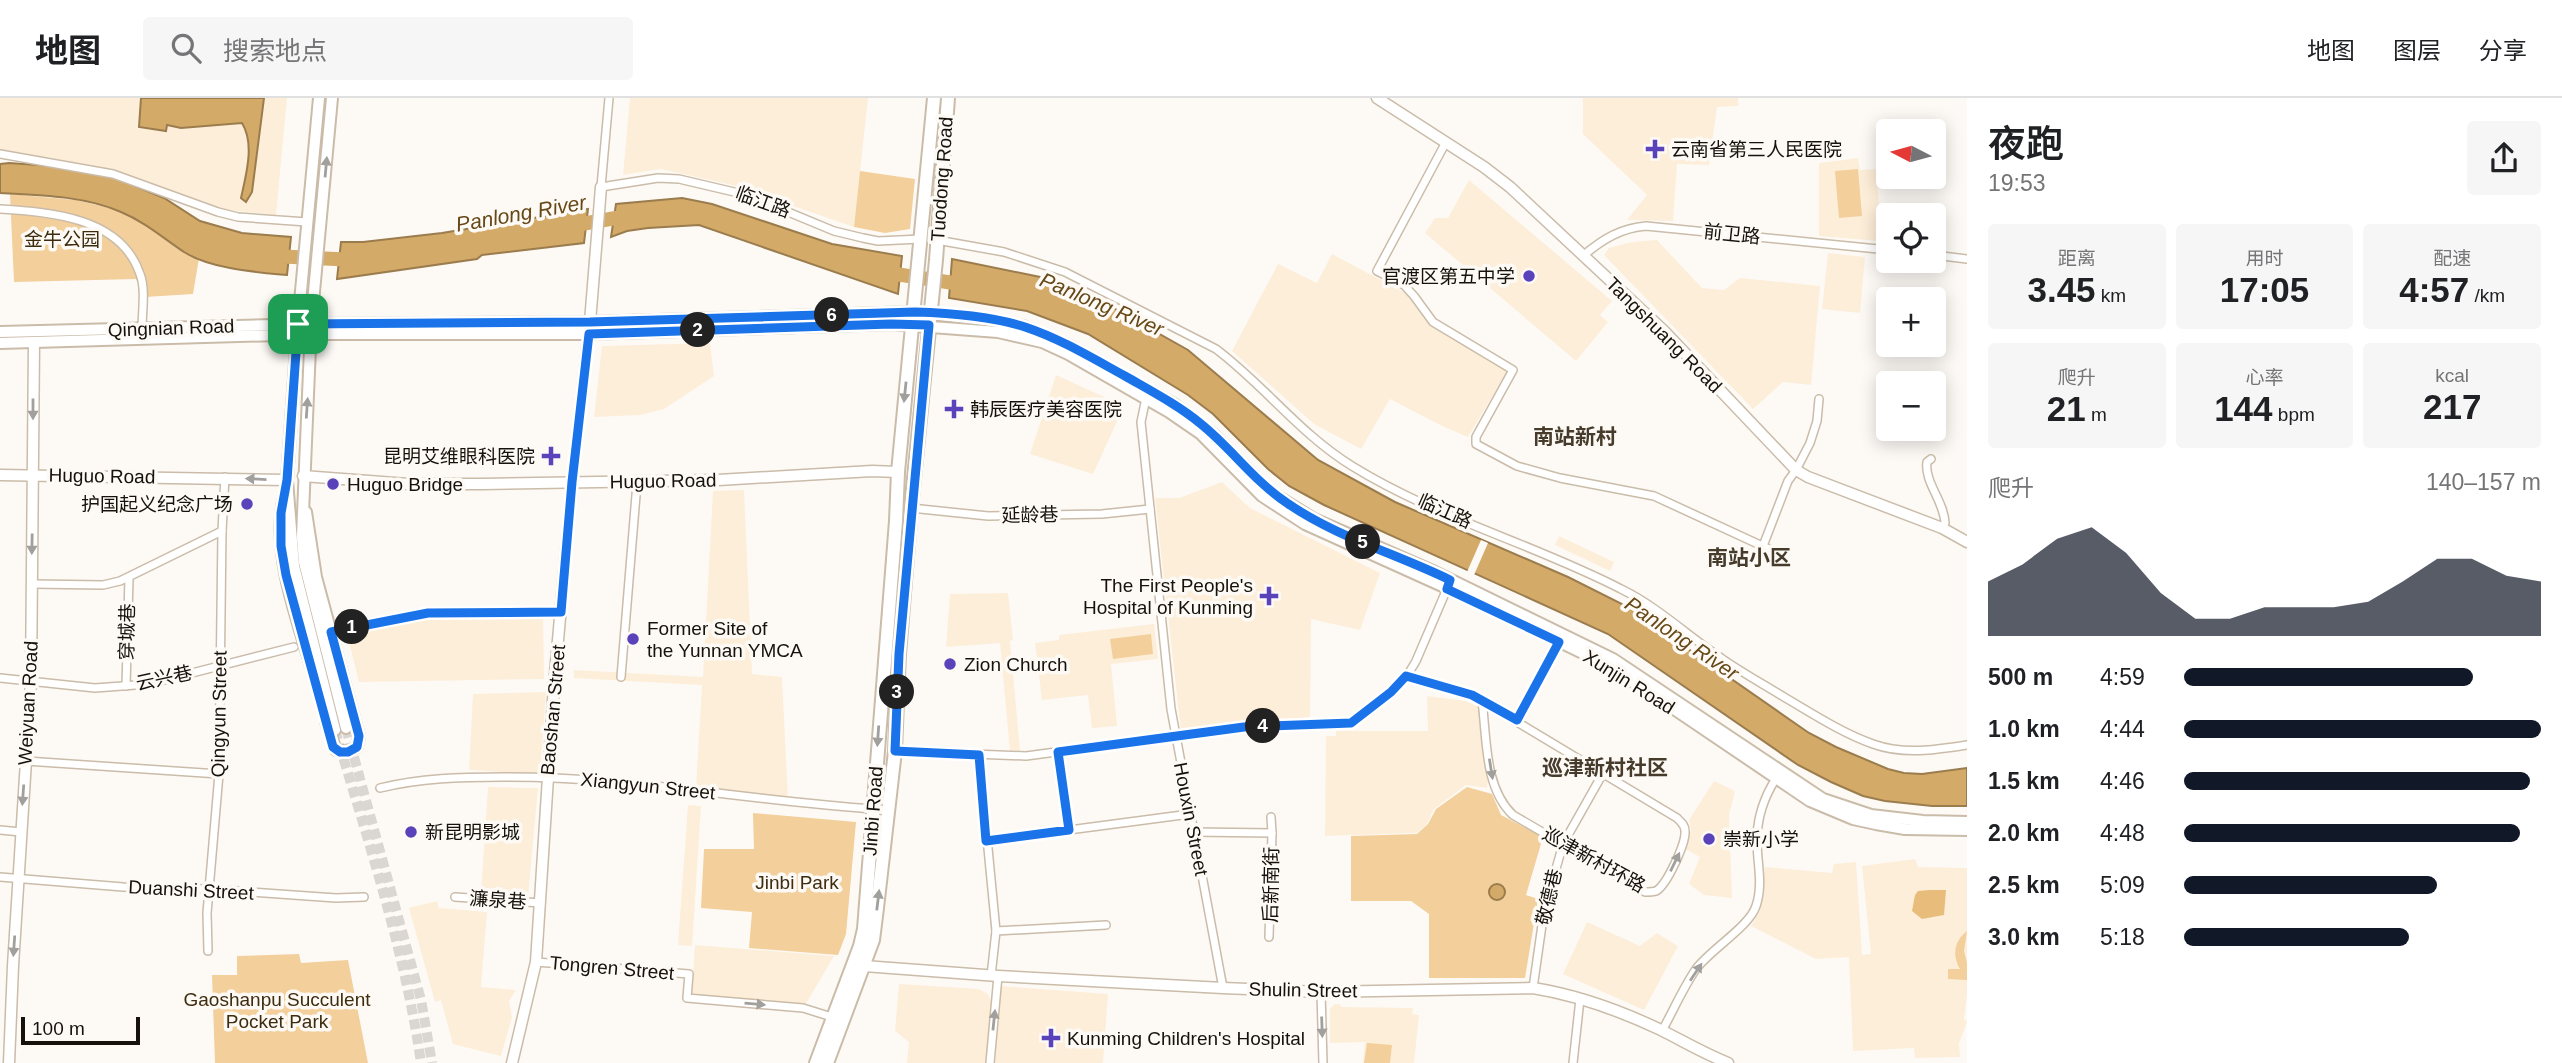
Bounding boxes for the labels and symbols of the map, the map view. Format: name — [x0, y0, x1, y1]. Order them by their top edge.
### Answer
street label: Tuodong Road — [927, 116, 957, 242]
north arrow — [1876, 119, 1946, 189]
marker: 云南省第三人民医院 — [1645, 139, 1665, 159]
place label: 云南省第三人民医院 — [1671, 139, 1842, 160]
one-way arrow — [321, 156, 332, 178]
street label: 临江路 — [733, 182, 793, 222]
water label: Panlong River — [454, 190, 589, 236]
street label: 前卫路 — [1703, 221, 1761, 247]
park label: 金牛公园 — [24, 229, 100, 250]
place label: 官渡区第五中学 — [1382, 266, 1515, 287]
water label: Panlong River — [1037, 268, 1168, 341]
marker: 官渡区第五中学 — [1521, 268, 1537, 284]
street label: Tangshuang Road — [1602, 273, 1726, 397]
pin — [268, 294, 328, 354]
pin: 6 — [814, 298, 850, 332]
pin: 2 — [680, 313, 716, 348]
street label: Qingnian Road — [107, 315, 235, 341]
one-way arrow — [900, 381, 911, 403]
one-way arrow — [302, 396, 313, 418]
one-way arrow — [27, 398, 39, 420]
marker: 韩辰医疗美容医院 — [944, 399, 964, 419]
place label: 韩辰医疗美容医院 — [970, 399, 1122, 420]
district label: 南站新村 — [1533, 425, 1617, 448]
place label: 昆明艾维眼科医院 — [383, 446, 535, 467]
marker: 昆明艾维眼科医院 — [541, 446, 561, 466]
street label: Huguo Road — [48, 465, 156, 487]
street label: Huguo Road — [609, 470, 717, 492]
one-way arrow — [245, 473, 267, 484]
place label: Huguo Bridge — [347, 474, 463, 495]
marker: Huguo Bridge — [325, 476, 341, 492]
street label: 临江路 — [1415, 490, 1475, 532]
place label: 护国起义纪念广场 — [81, 494, 233, 515]
marker: 护国起义纪念广场 — [239, 496, 255, 512]
street label: 延龄巷 — [1001, 504, 1059, 526]
pin: 5 — [1346, 524, 1380, 560]
one-way arrow — [26, 533, 38, 555]
district label: 南站小区 — [1707, 546, 1791, 569]
place label: The First People's Hospital of Kunming — [1083, 575, 1253, 618]
marker: The First People's Hospital of Kunming — [1259, 586, 1279, 606]
water label: Panlong River — [1621, 592, 1744, 685]
street label: 穿城巷 — [116, 603, 138, 661]
pin: 1 — [334, 610, 370, 644]
place label: Former Site of the Yunnan YMCA — [647, 618, 803, 661]
marker: Former Site of the Yunnan YMCA — [625, 631, 641, 647]
street label: Weiyuan Road — [14, 640, 42, 766]
street label: Baoshan Street — [537, 643, 569, 776]
street label: Xunjin Road — [1580, 646, 1678, 718]
street label: Qingyun Street — [207, 650, 231, 778]
place label: Zion Church — [964, 654, 1068, 675]
marker: Zion Church — [942, 656, 958, 672]
street label: 云兴巷 — [134, 662, 194, 694]
pin: 3 — [880, 674, 914, 710]
pin: 4 — [1246, 708, 1280, 744]
one-way arrow — [873, 725, 884, 747]
district label: 巡津新村社区 — [1542, 756, 1668, 779]
one-way arrow — [1486, 758, 1497, 780]
street label: Houxin Street — [1170, 760, 1212, 878]
street label: Jinbi Road — [859, 765, 887, 857]
street label: Xiangyun Street — [580, 768, 717, 804]
one-way arrow — [18, 785, 29, 807]
place label: 新昆明影城 — [425, 822, 520, 843]
street label: 巡津新村环路 — [1539, 823, 1649, 897]
marker: 新昆明影城 — [403, 824, 419, 840]
place label: 崇新小学 — [1723, 829, 1799, 850]
marker: 崇新小学 — [1701, 831, 1717, 847]
street label: 后新南街 — [1260, 847, 1282, 923]
one-way arrow — [1669, 852, 1680, 872]
street label: 敬德巷 — [1532, 867, 1566, 927]
park label: Jinbi Park — [755, 872, 839, 893]
street label: Duanshi Street — [128, 876, 255, 904]
street label: 濂泉巷 — [469, 888, 527, 912]
one-way arrow — [873, 889, 884, 911]
one-way arrow — [8, 935, 19, 957]
street label: Tongren Street — [549, 952, 676, 984]
one-way arrow — [1689, 963, 1703, 981]
street label: Shulin Street — [1248, 979, 1358, 1001]
park label: Gaoshanpu Succulent Pocket Park — [184, 989, 371, 1032]
one-way arrow — [744, 999, 766, 1010]
one-way arrow — [989, 1009, 1000, 1031]
scale bar — [21, 1014, 140, 1046]
one-way arrow — [1316, 1017, 1327, 1039]
marker: Kunming Children's Hospital — [1041, 1028, 1061, 1048]
place label: Kunming Children's Hospital — [1067, 1028, 1305, 1049]

